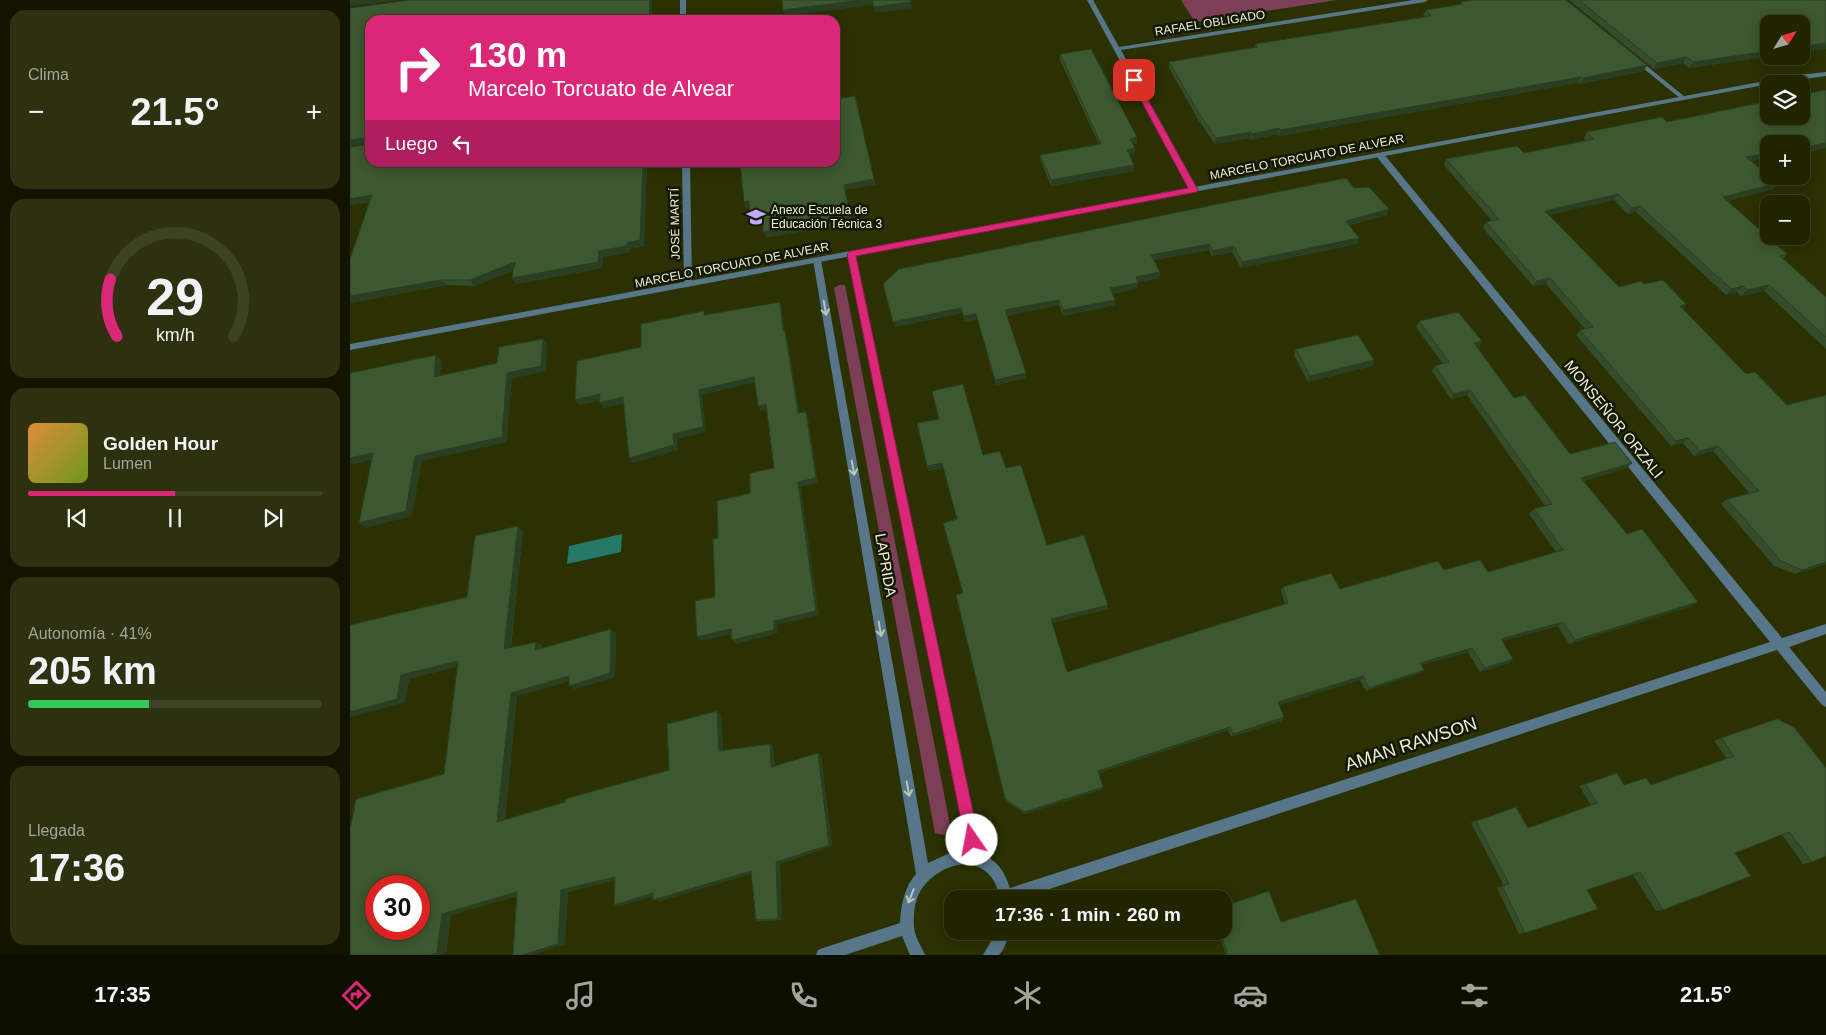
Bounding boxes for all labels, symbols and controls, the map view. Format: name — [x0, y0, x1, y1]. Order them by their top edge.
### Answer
street label: RAFAEL OBLIGADO — [1154, 7, 1266, 39]
north arrow — [1760, 15, 1810, 65]
map controls — [1760, 15, 1810, 245]
icon: right — [385, 35, 450, 100]
text: 130 m — [468, 35, 567, 74]
pin — [1113, 59, 1155, 101]
text: Clima — [28, 66, 69, 83]
icon: arrive — [1120, 66, 1148, 94]
button: layers — [1760, 75, 1810, 125]
text: Marcelo Torcuato de Alvear — [468, 76, 734, 101]
text: 21.5° — [130, 91, 220, 133]
text: − — [28, 96, 44, 127]
text: + — [306, 96, 322, 127]
icon: left — [448, 130, 476, 158]
street label: MARCELO TORCUATO DE ALVEAR — [1209, 131, 1406, 183]
text: Luego — [385, 133, 438, 154]
button: + — [1760, 135, 1810, 185]
street label: JOSÉ MARTÍ — [666, 187, 683, 260]
button: − — [1760, 195, 1810, 245]
place label: Anexo Escuela de Educación Técnica 3 — [771, 203, 883, 231]
school or university icon: Anexo Escuela de Educación Técnica 3 — [745, 206, 767, 228]
street label: MARCELO TORCUATO DE ALVEAR — [634, 239, 831, 291]
text: 29 — [146, 268, 204, 326]
one-way arrow — [820, 300, 830, 316]
text: km/h — [156, 325, 194, 345]
street label: MONSEÑOR ORZALI — [1561, 357, 1667, 481]
text: Golden Hour — [103, 433, 218, 454]
text: Lumen — [103, 455, 152, 472]
one-way arrow — [848, 460, 858, 476]
icon: previous — [63, 504, 91, 532]
icon: pause — [161, 504, 189, 532]
icon: next — [259, 504, 287, 532]
street label: LAPRIDA — [872, 532, 900, 598]
one-way arrow — [876, 620, 886, 636]
text: Autonomía · 41% — [28, 625, 152, 642]
text: 205 km — [28, 650, 157, 692]
street label: AMAN RAWSON — [1343, 713, 1479, 775]
one-way arrow — [904, 780, 914, 796]
position arrow — [945, 813, 997, 865]
text: Llegada — [28, 822, 85, 839]
text: 17:36 — [28, 847, 125, 889]
speed limit sign: 30 — [365, 875, 430, 940]
one-way arrow — [906, 887, 915, 903]
text: 17:36 · 1 min · 260 m — [995, 904, 1181, 925]
icon: directions — [339, 978, 374, 1013]
icon: music — [563, 978, 598, 1013]
icon: phone — [786, 978, 821, 1013]
icon: climate — [1010, 978, 1045, 1013]
icon: car — [1233, 978, 1268, 1013]
icon: filters — [1457, 978, 1492, 1013]
text: 17:35 — [94, 982, 151, 1007]
text: 21.5° — [1680, 982, 1732, 1007]

